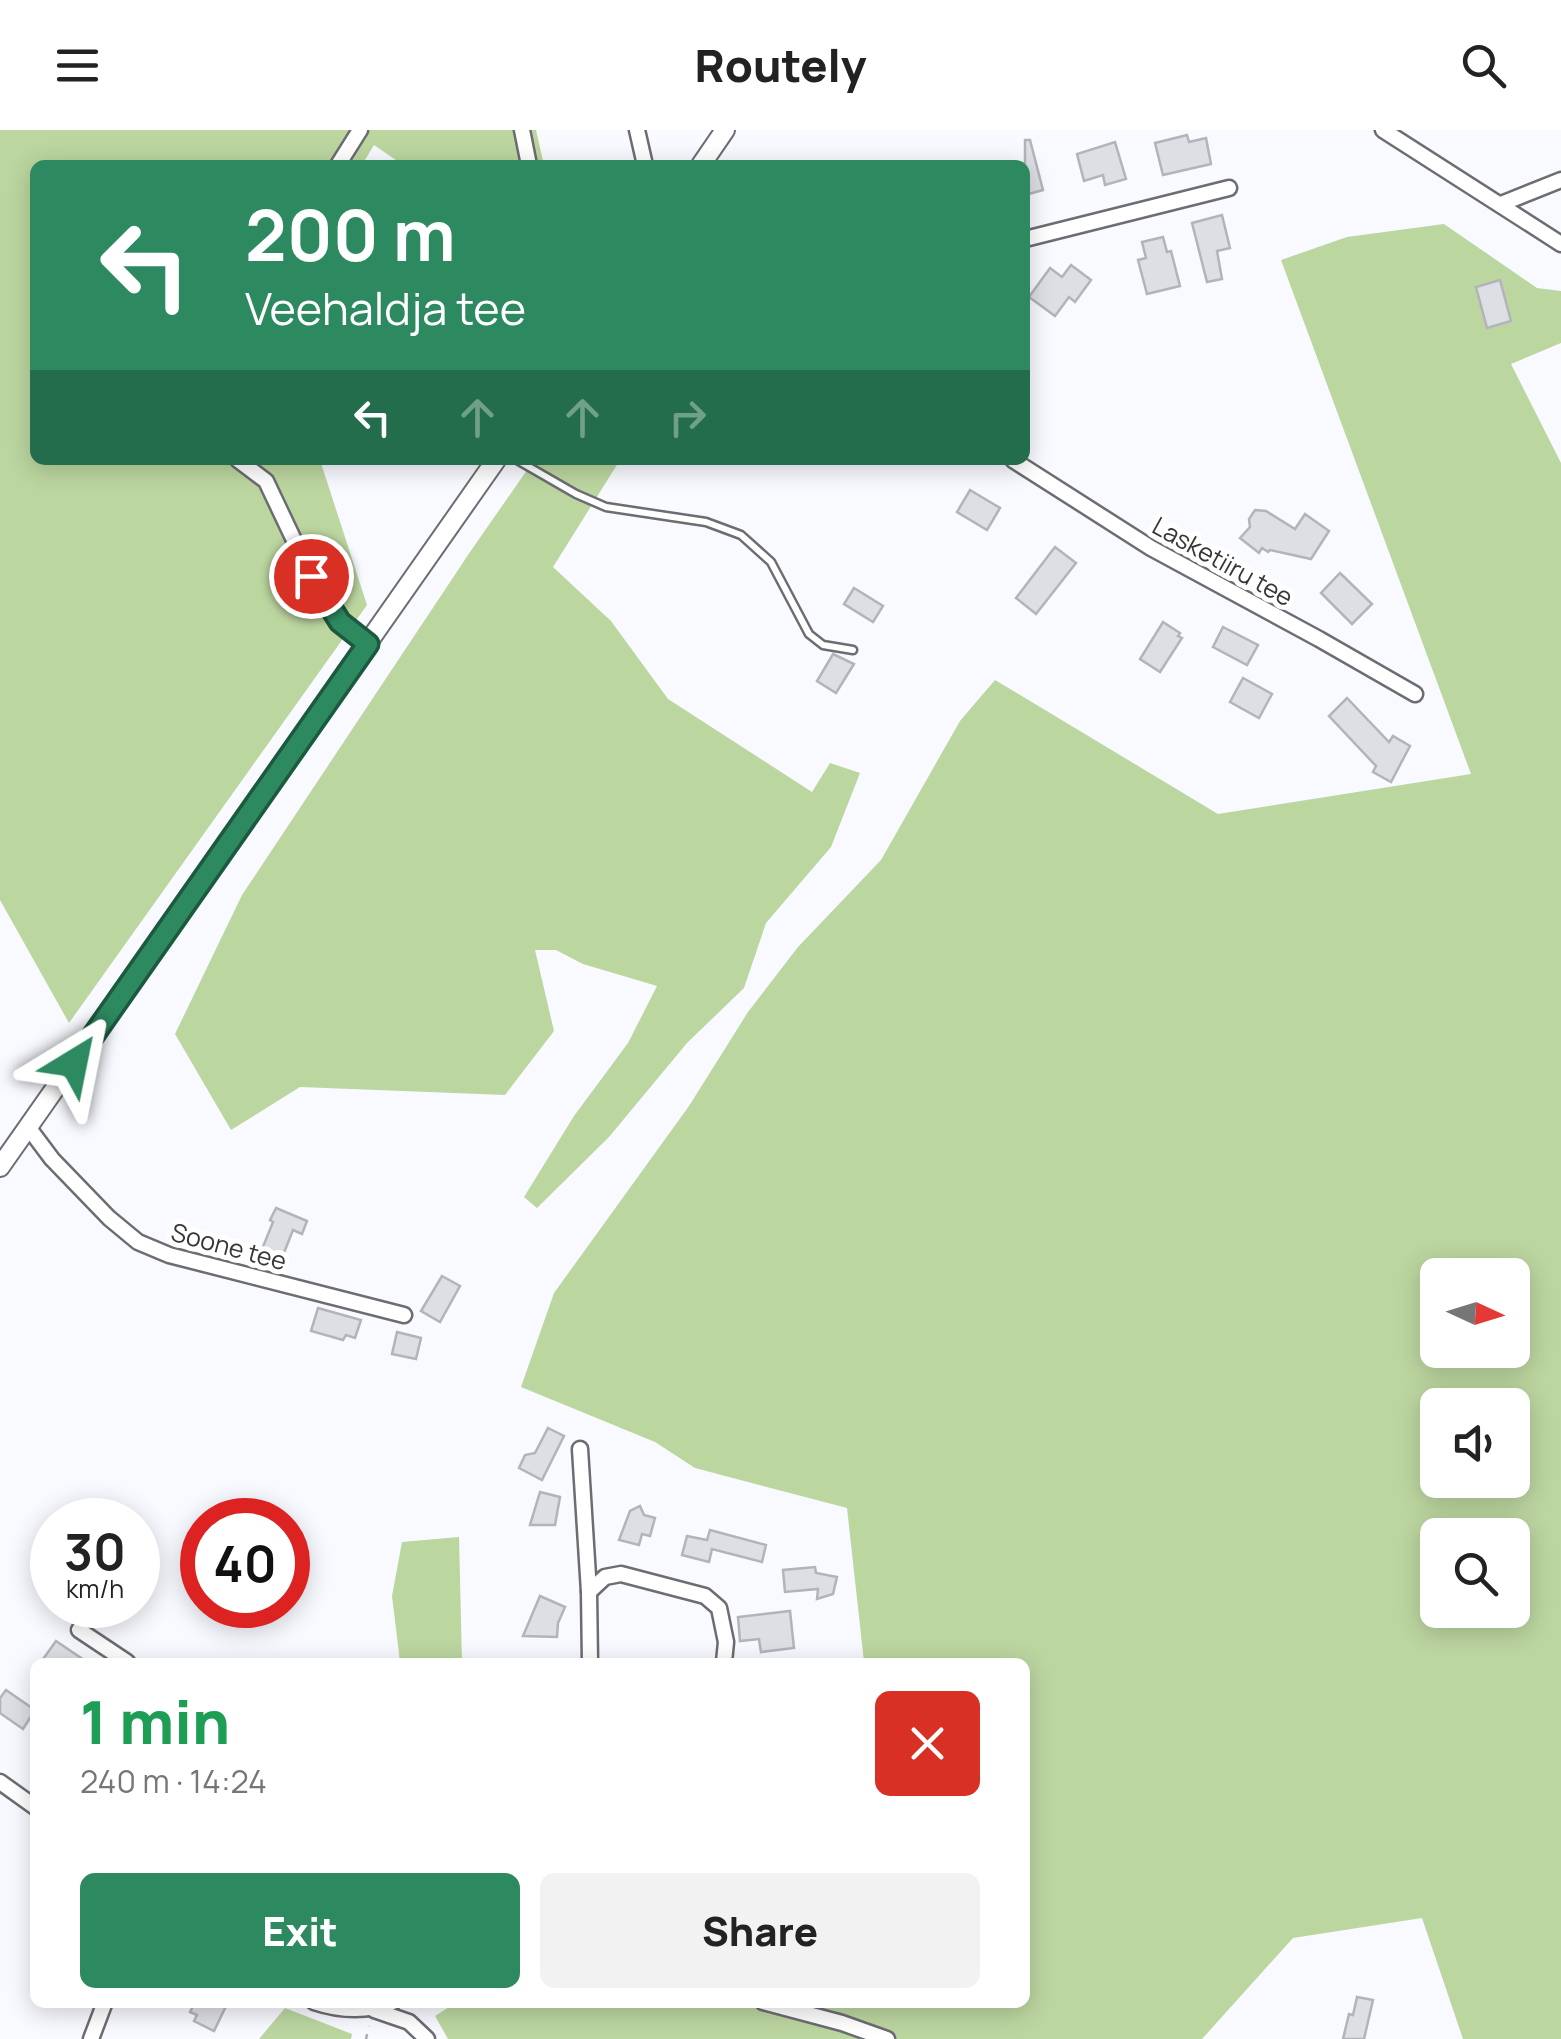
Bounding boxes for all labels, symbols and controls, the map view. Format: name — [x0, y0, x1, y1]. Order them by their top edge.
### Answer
text: Routely — [695, 34, 866, 96]
icon: menu — [50, 38, 105, 93]
icon: search — [1456, 38, 1511, 93]
text: 200 m — [245, 186, 456, 282]
icon: left — [80, 200, 210, 330]
text: Veehaldja tee — [245, 277, 526, 339]
icon: left — [345, 390, 400, 445]
icon: ahead — [450, 390, 505, 445]
icon: ahead — [555, 390, 610, 445]
icon: right — [660, 390, 715, 445]
street label: Lasketiiru tee — [1146, 508, 1300, 614]
pin — [269, 534, 354, 619]
icon: arrive — [284, 549, 339, 604]
position arrow — [22, 1011, 126, 1115]
street label: Soone tee — [167, 1214, 291, 1278]
north arrow — [1420, 1258, 1530, 1368]
map controls — [1420, 1258, 1530, 1628]
button: sound — [1420, 1388, 1530, 1498]
speed limit sign: 40 — [180, 1498, 310, 1628]
text: 30 — [64, 1517, 126, 1585]
button: search — [1420, 1518, 1530, 1628]
text: km/h — [66, 1571, 124, 1606]
text: 1 min — [80, 1680, 230, 1762]
button: close — [875, 1691, 980, 1796]
text: 240 m · 14:24 — [80, 1759, 267, 1803]
button: Exit — [80, 1873, 520, 1988]
button: Share — [540, 1873, 980, 1988]

